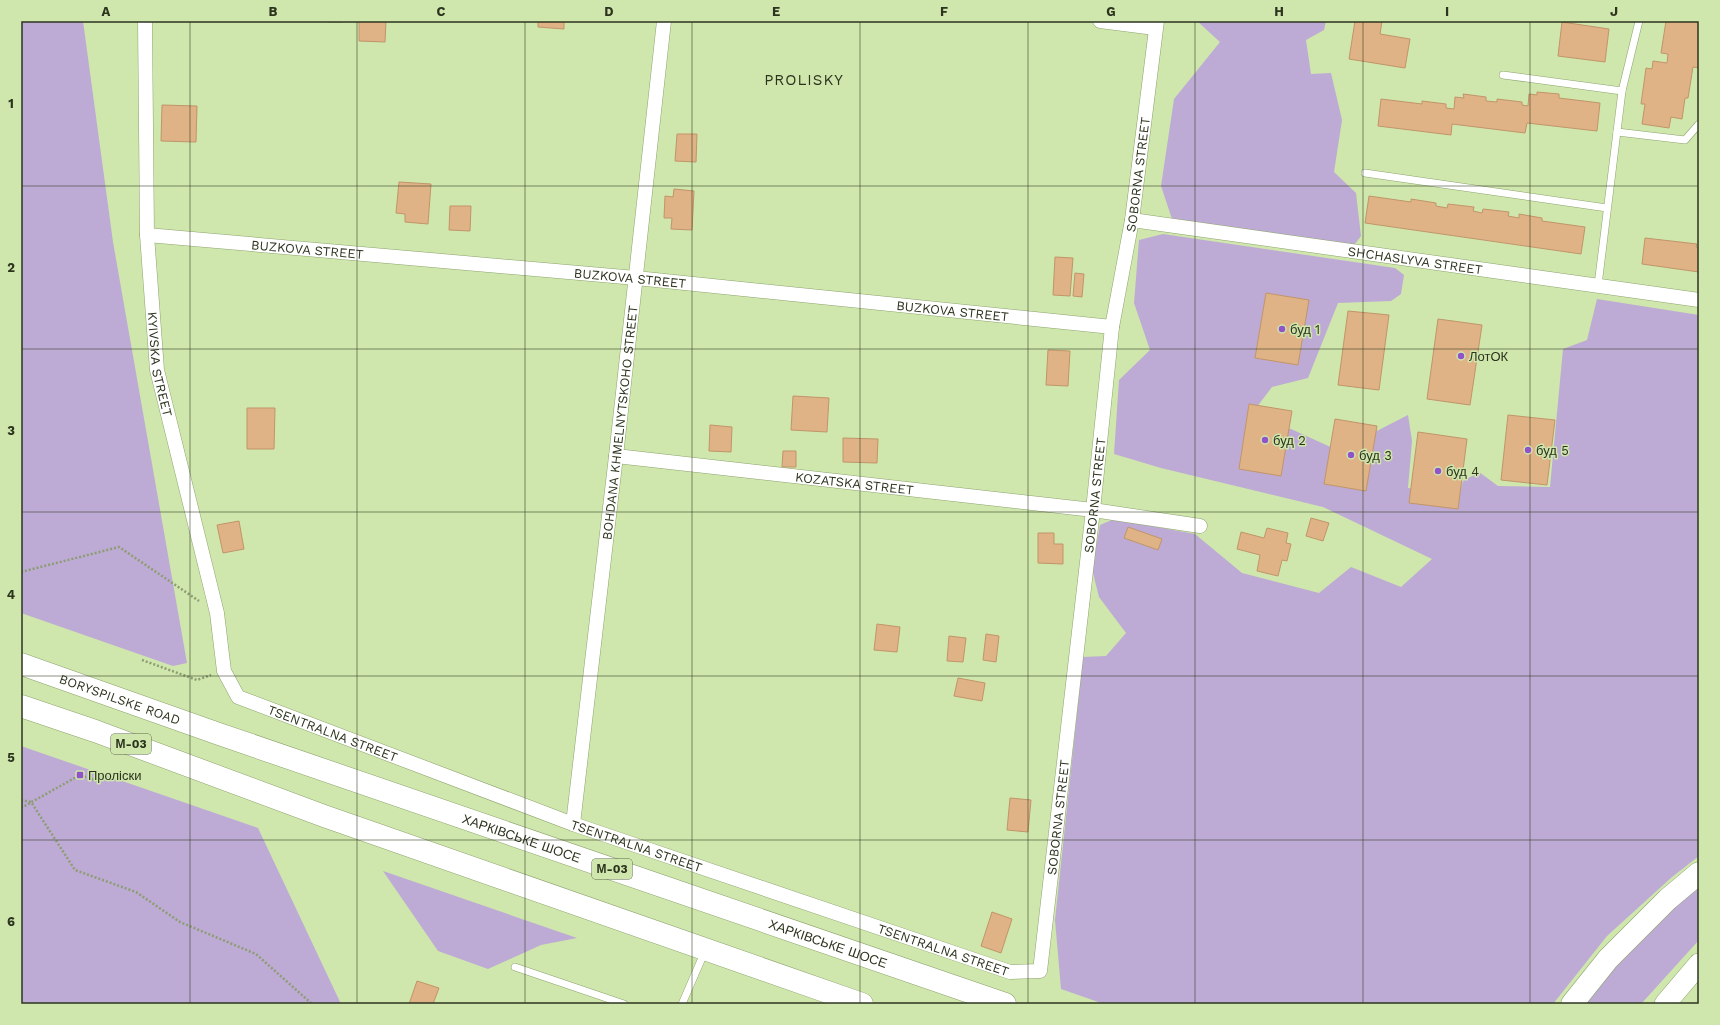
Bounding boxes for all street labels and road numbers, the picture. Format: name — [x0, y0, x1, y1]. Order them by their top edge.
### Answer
street label: SOBORNA STREET — [1123, 116, 1153, 233]
street label: BUZKOVA STREET — [251, 237, 364, 262]
street label: SHCHASLYVA STREET — [1347, 244, 1484, 277]
street label: BUZKOVA STREET — [573, 266, 687, 291]
street label: BUZKOVA STREET — [896, 298, 1009, 324]
street label: BOHDANA KHMELNYTSKOHO STREET — [599, 304, 641, 541]
street label: KYIVSKA STREET — [145, 311, 175, 418]
street label: SOBORNA STREET — [1081, 437, 1108, 554]
street label: KOZATSKA STREET — [794, 469, 915, 498]
street label: BORYSPILSKE ROAD — [57, 671, 182, 728]
street label: TSENTRALNA STREET — [266, 702, 400, 765]
road number: М-03 — [111, 734, 151, 754]
street label: SOBORNA STREET — [1044, 759, 1072, 876]
street label: ХАРКІВСЬКЕ ШОСЕ — [460, 811, 583, 866]
street label: TSENTRALNA STREET — [569, 817, 704, 875]
road number: М-03 — [592, 859, 632, 879]
street label: ХАРКІВСЬКЕ ШОСЕ — [767, 916, 889, 971]
street label: TSENTRALNA STREET — [876, 921, 1011, 979]

